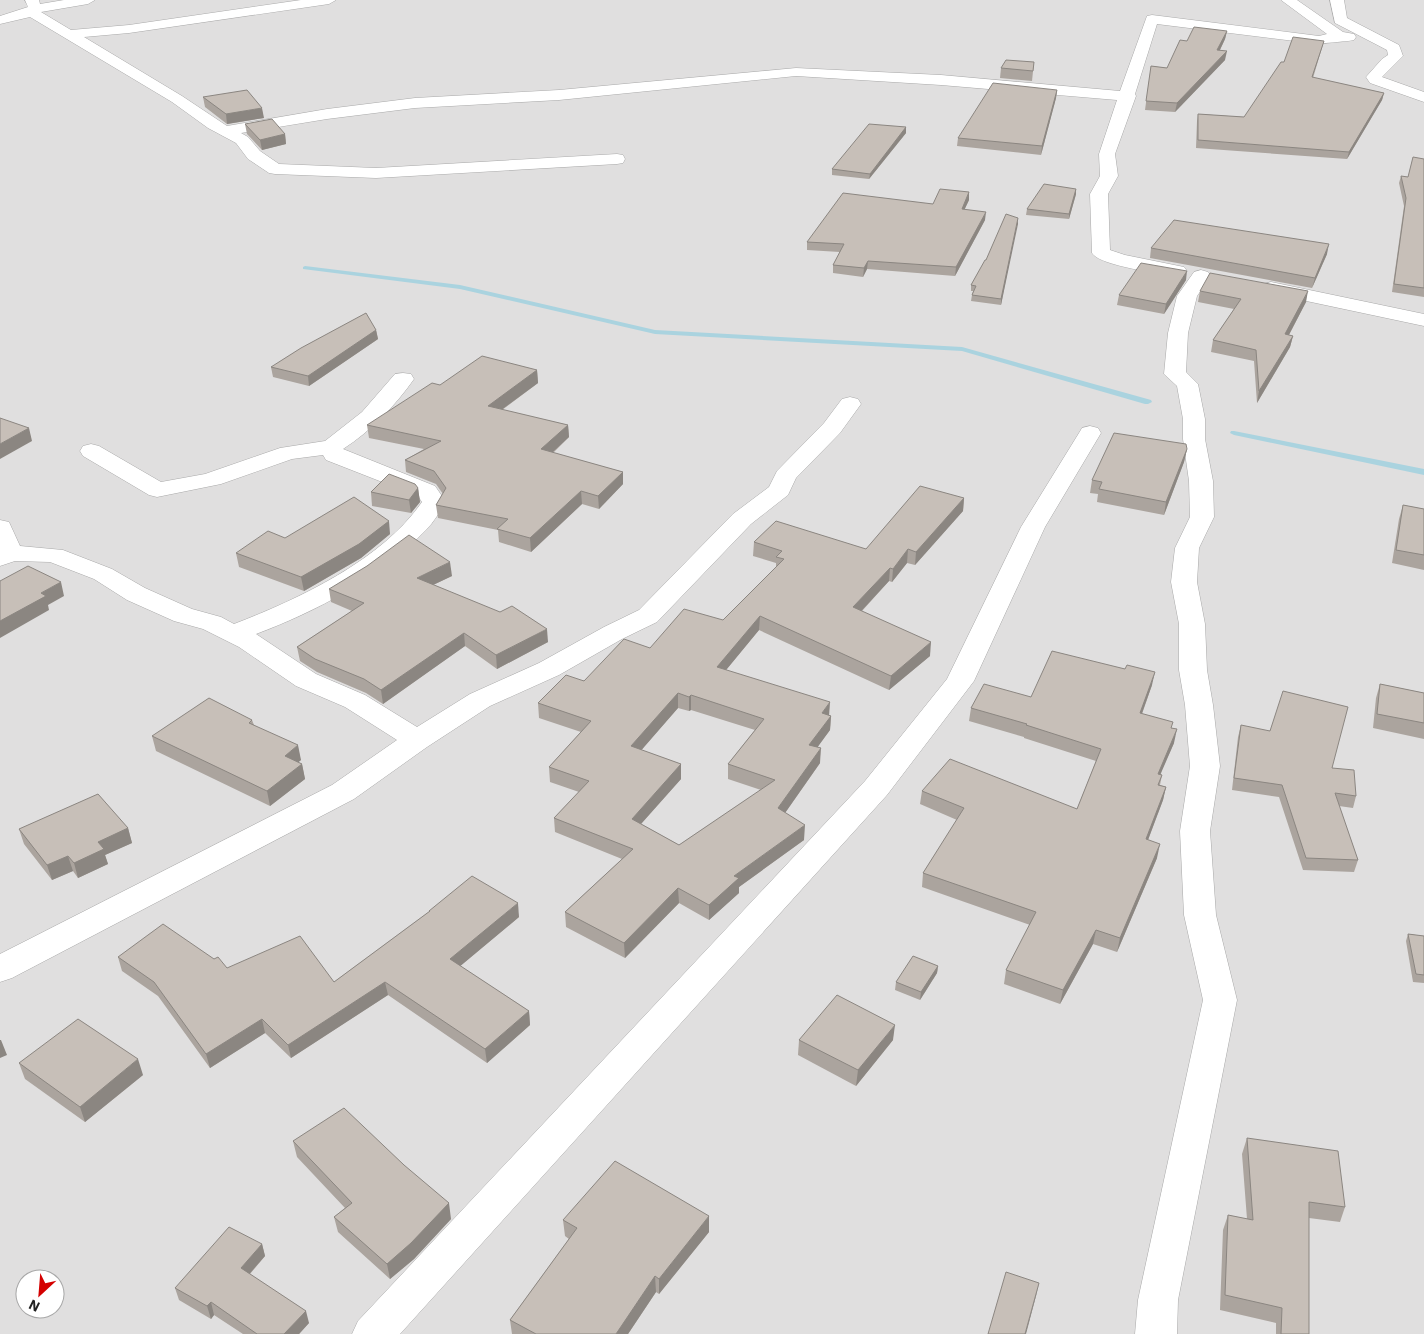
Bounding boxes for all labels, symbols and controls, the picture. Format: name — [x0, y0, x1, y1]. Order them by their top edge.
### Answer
north arrow — [15, 1269, 65, 1319]
text: N — [26, 1295, 43, 1316]

